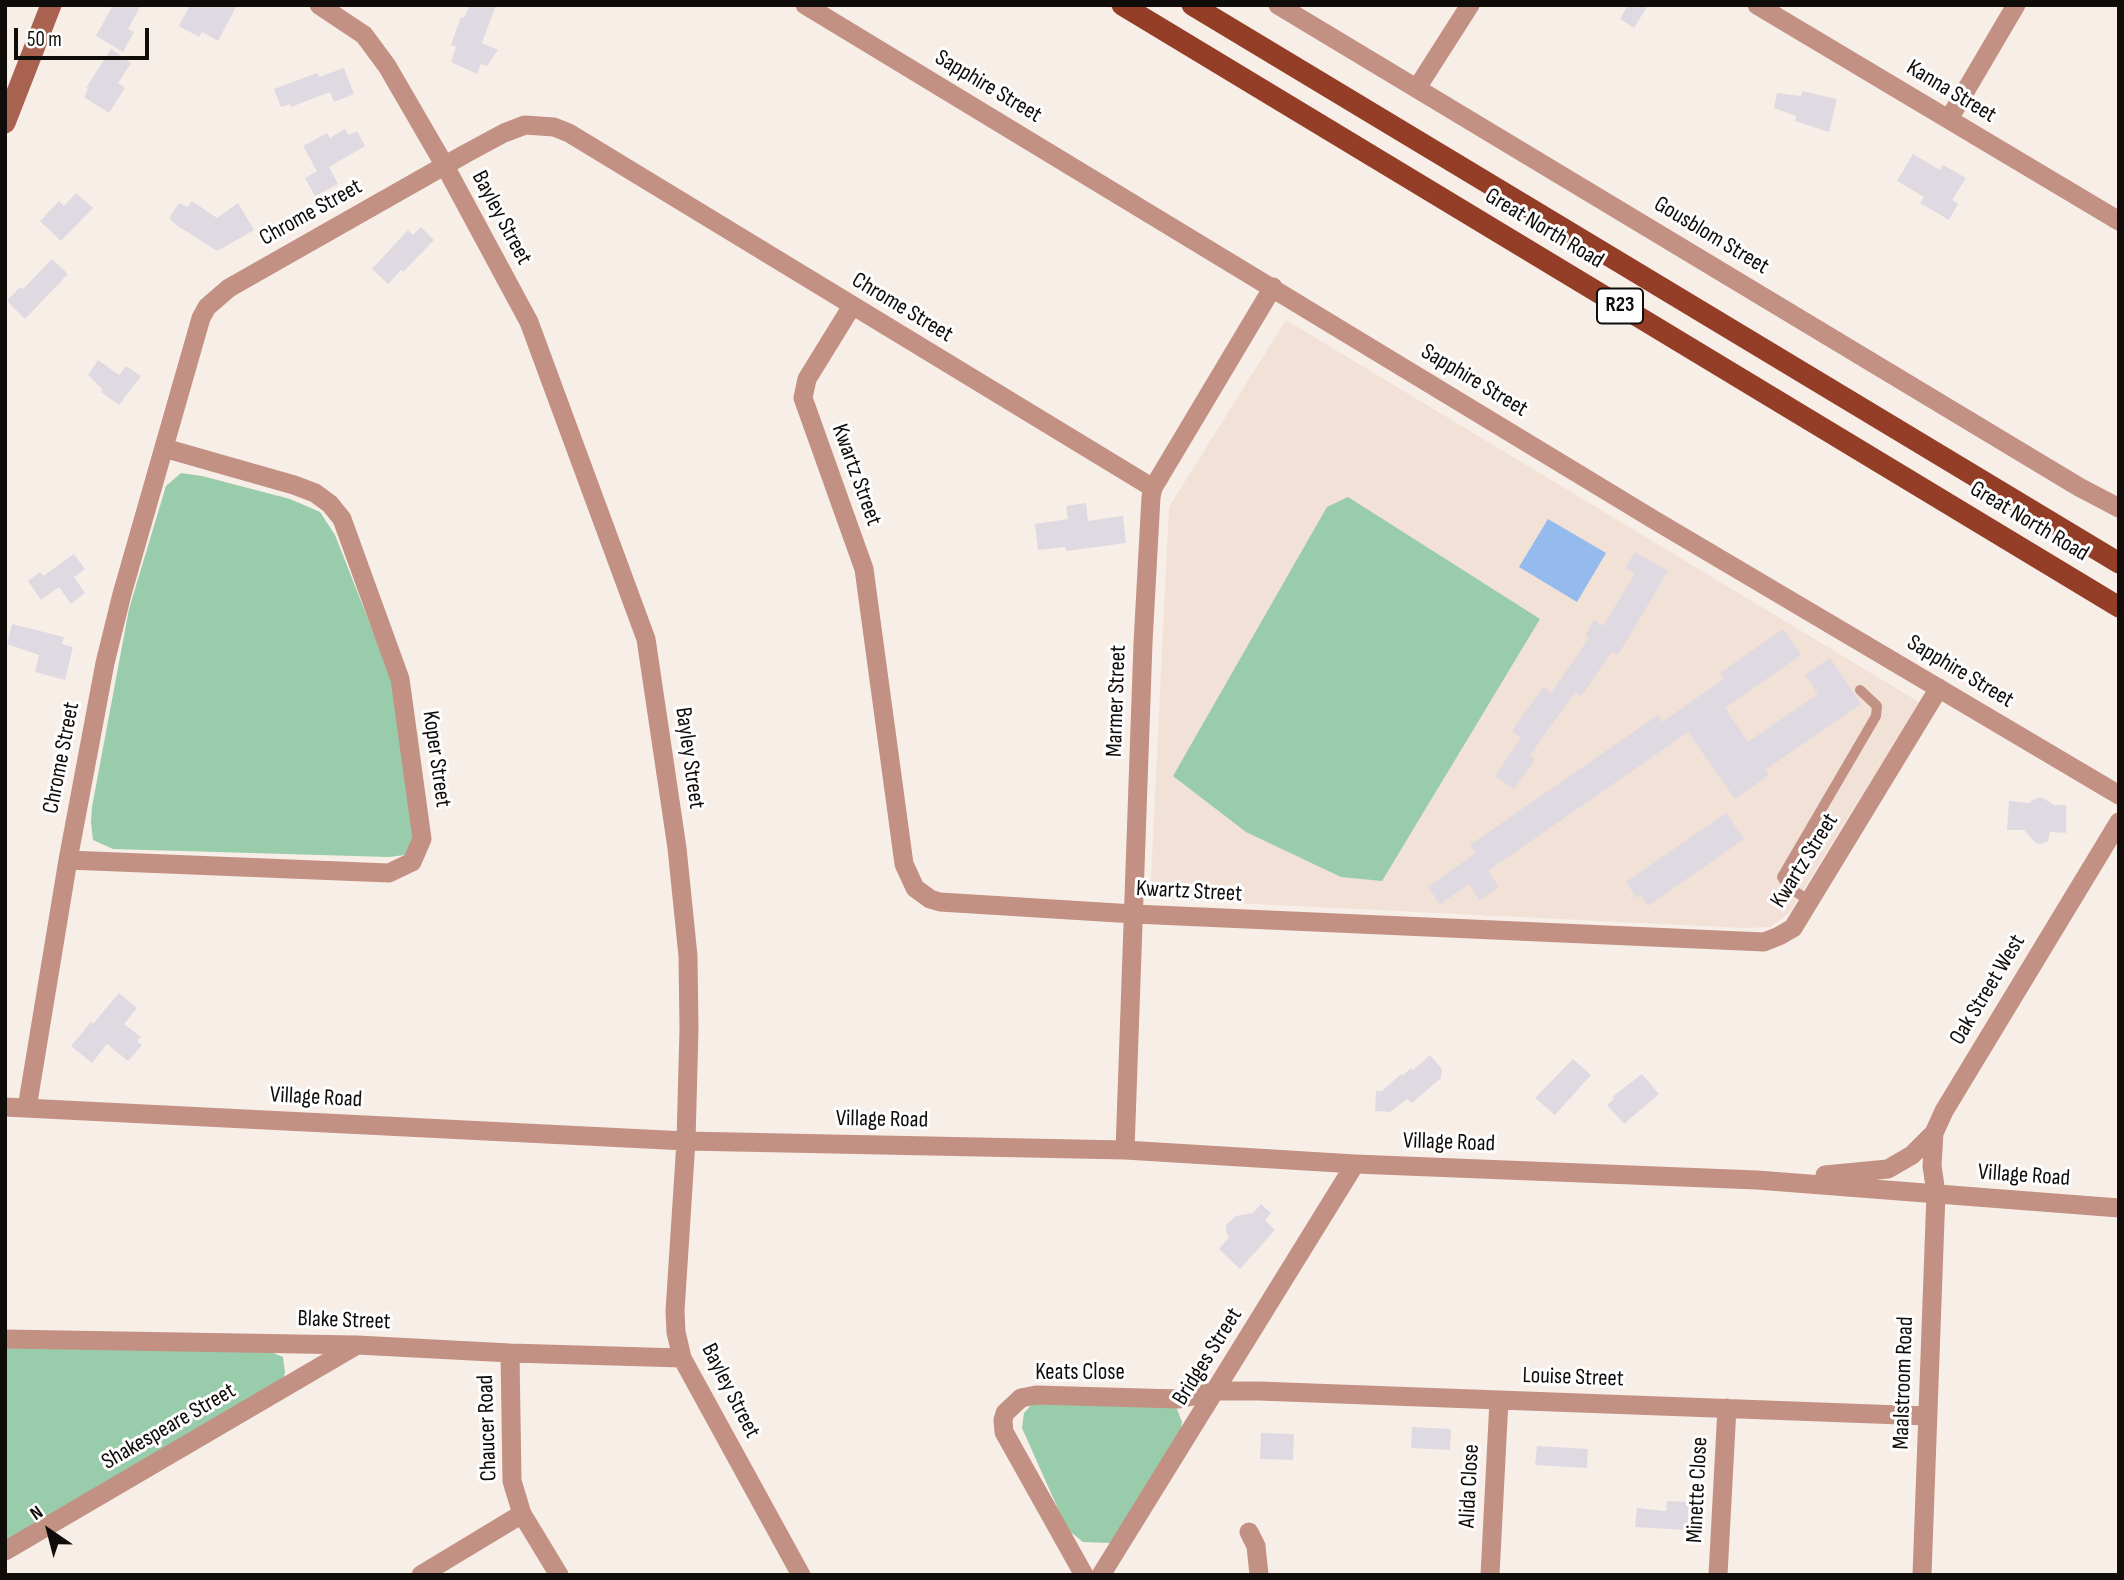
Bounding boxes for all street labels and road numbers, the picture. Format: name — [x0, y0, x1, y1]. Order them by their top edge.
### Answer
street label: Sapphire Street — [930, 44, 1046, 130]
street label: Kanna Street — [1901, 54, 2001, 130]
street label: Bayley Street — [465, 166, 537, 270]
street label: Chrome Street — [255, 174, 367, 252]
street label: Great North Road — [1480, 183, 1608, 275]
street label: Gousblom Street — [1648, 191, 1774, 281]
street label: Chrome Street — [846, 267, 958, 349]
road number: R23 — [1597, 288, 1643, 324]
street label: Sapphire Street — [1416, 338, 1532, 424]
street label: Kwartz Street — [825, 420, 887, 530]
street label: Great North Road — [1965, 476, 2093, 568]
street label: Sapphire Street — [1902, 629, 2018, 715]
street label: Marmer Street — [1101, 645, 1133, 757]
street label: Chrome Street — [38, 700, 86, 816]
street label: Bayley Street — [668, 705, 710, 811]
street label: Koper Street — [416, 709, 456, 809]
street label: Kwartz Street — [1765, 809, 1845, 913]
street label: Kwartz Street — [1135, 875, 1243, 909]
street label: Oak Street West — [1944, 930, 2032, 1050]
street label: Village Road — [269, 1082, 363, 1114]
street label: Village Road — [836, 1105, 928, 1135]
street label: Village Road — [1402, 1128, 1496, 1158]
street label: Village Road — [1977, 1159, 2071, 1193]
street label: Bridges Street — [1167, 1303, 1249, 1411]
street label: Blake Street — [297, 1306, 391, 1336]
street label: Maalstroom Road — [1888, 1316, 1920, 1450]
street label: Bayley Street — [694, 1339, 766, 1443]
street label: Keats Close — [1035, 1359, 1125, 1387]
street label: Louise Street — [1522, 1362, 1624, 1394]
street label: Chaucer Road — [472, 1374, 504, 1482]
street label: Shakespeare Street — [97, 1378, 241, 1476]
street label: Minette Close — [1681, 1436, 1715, 1544]
street label: Alida Close — [1454, 1443, 1486, 1529]

